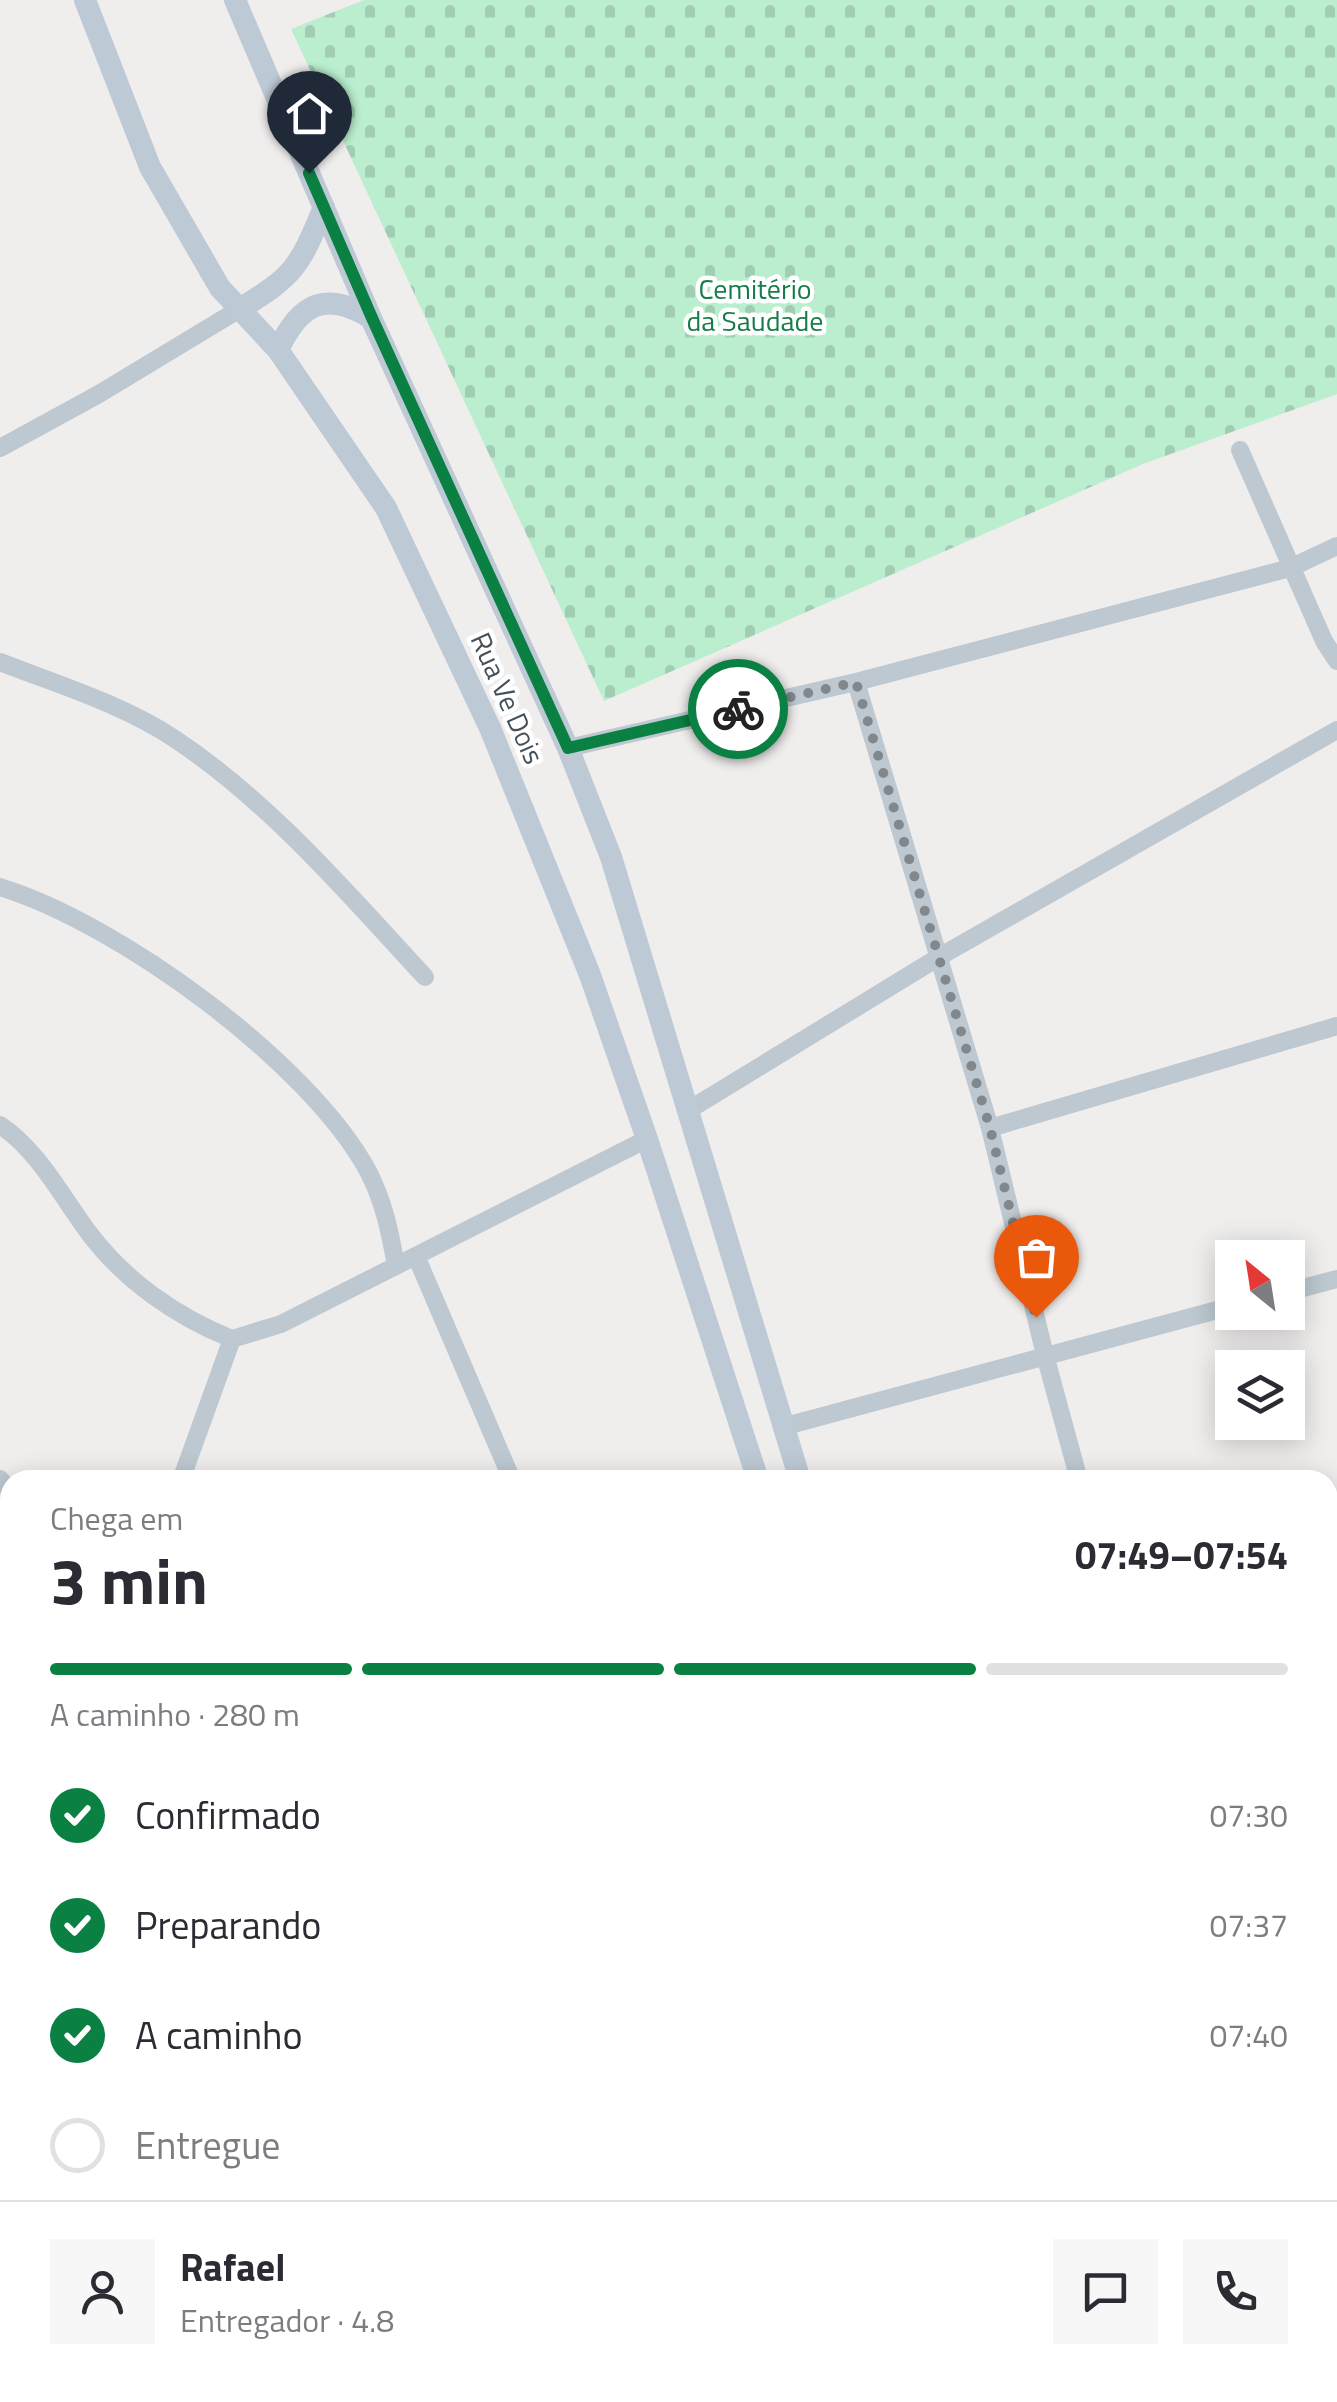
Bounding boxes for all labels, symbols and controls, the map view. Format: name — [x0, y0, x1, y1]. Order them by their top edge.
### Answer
pin — [267, 71, 352, 174]
icon: home — [282, 86, 337, 141]
park label: Cemitério da Saudade — [687, 267, 823, 342]
street label: Rua Ve Dois — [460, 625, 556, 771]
courier — [688, 659, 788, 759]
icon: bike — [711, 682, 766, 737]
pin — [994, 1215, 1079, 1318]
icon: bag — [1009, 1230, 1064, 1285]
north arrow — [1215, 1240, 1305, 1330]
map controls — [1215, 1240, 1305, 1440]
button: layers — [1215, 1350, 1305, 1440]
text: Chega em — [50, 1494, 183, 1542]
text: 07:49–07:54 — [1075, 1526, 1288, 1584]
text: 3 min — [50, 1530, 208, 1629]
text: A caminho · 280 m — [50, 1690, 300, 1738]
text: Confirmado — [135, 1786, 321, 1844]
icon: check — [50, 1788, 105, 1843]
text: 07:30 — [1209, 1791, 1288, 1839]
text: Preparando — [135, 1896, 321, 1954]
icon: check — [50, 1898, 105, 1953]
text: 07:37 — [1209, 1901, 1288, 1949]
text: A caminho — [135, 2006, 303, 2064]
icon: check — [50, 2008, 105, 2063]
text: 07:40 — [1209, 2011, 1288, 2059]
text: Entregue — [135, 2116, 281, 2174]
text: Rafael — [180, 2238, 285, 2296]
button: person — [50, 2239, 155, 2344]
button: chat — [1053, 2239, 1158, 2344]
button: phone — [1183, 2239, 1288, 2344]
text: Entregador · 4.8 — [180, 2296, 394, 2344]

